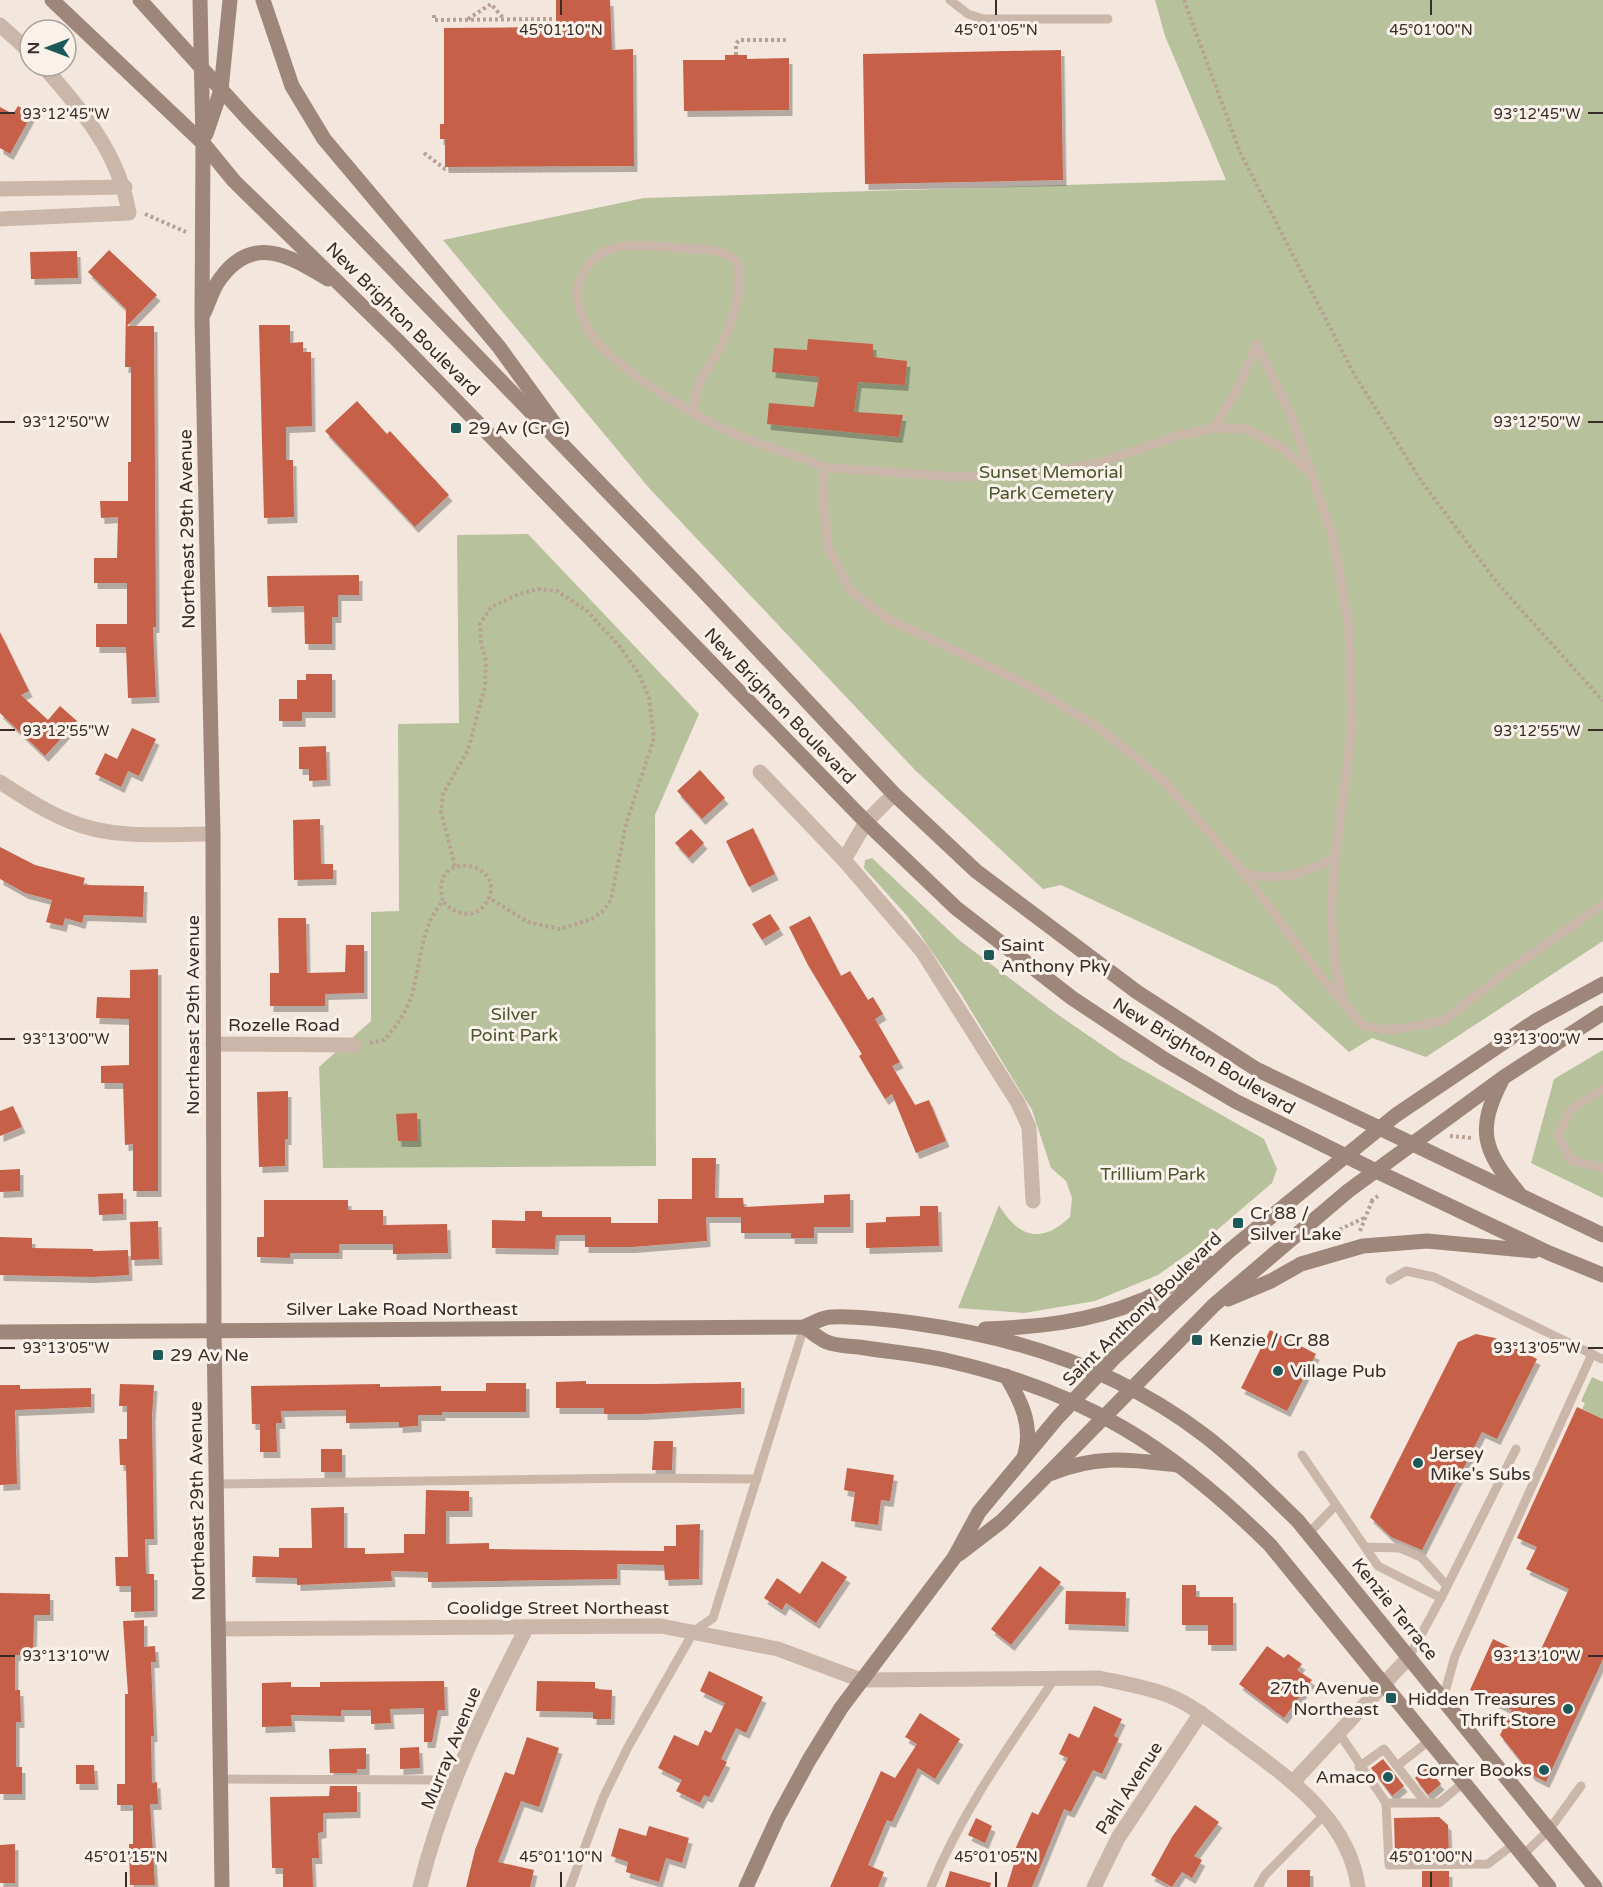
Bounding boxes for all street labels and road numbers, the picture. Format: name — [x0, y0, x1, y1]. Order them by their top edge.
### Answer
street label: New Brighton Boulevard — [321, 237, 485, 401]
street label: Northeast 29th Avenue — [174, 429, 200, 629]
street label: New Brighton Boulevard — [700, 623, 860, 789]
street label: Northeast 29th Avenue — [182, 915, 204, 1115]
street label: New Brighton Boulevard — [1109, 993, 1299, 1119]
street label: Rozelle Road — [228, 1014, 340, 1036]
street label: Saint Anthony Boulevard — [1058, 1227, 1226, 1391]
street label: Silver Lake Road Northeast — [286, 1298, 518, 1320]
street label: Northeast 29th Avenue — [184, 1401, 210, 1601]
street label: Kenzie Terrace — [1347, 1553, 1443, 1665]
street label: Coolidge Street Northeast — [447, 1597, 669, 1619]
street label: Murray Avenue — [416, 1683, 486, 1813]
street label: Pahl Avenue — [1091, 1737, 1167, 1839]

